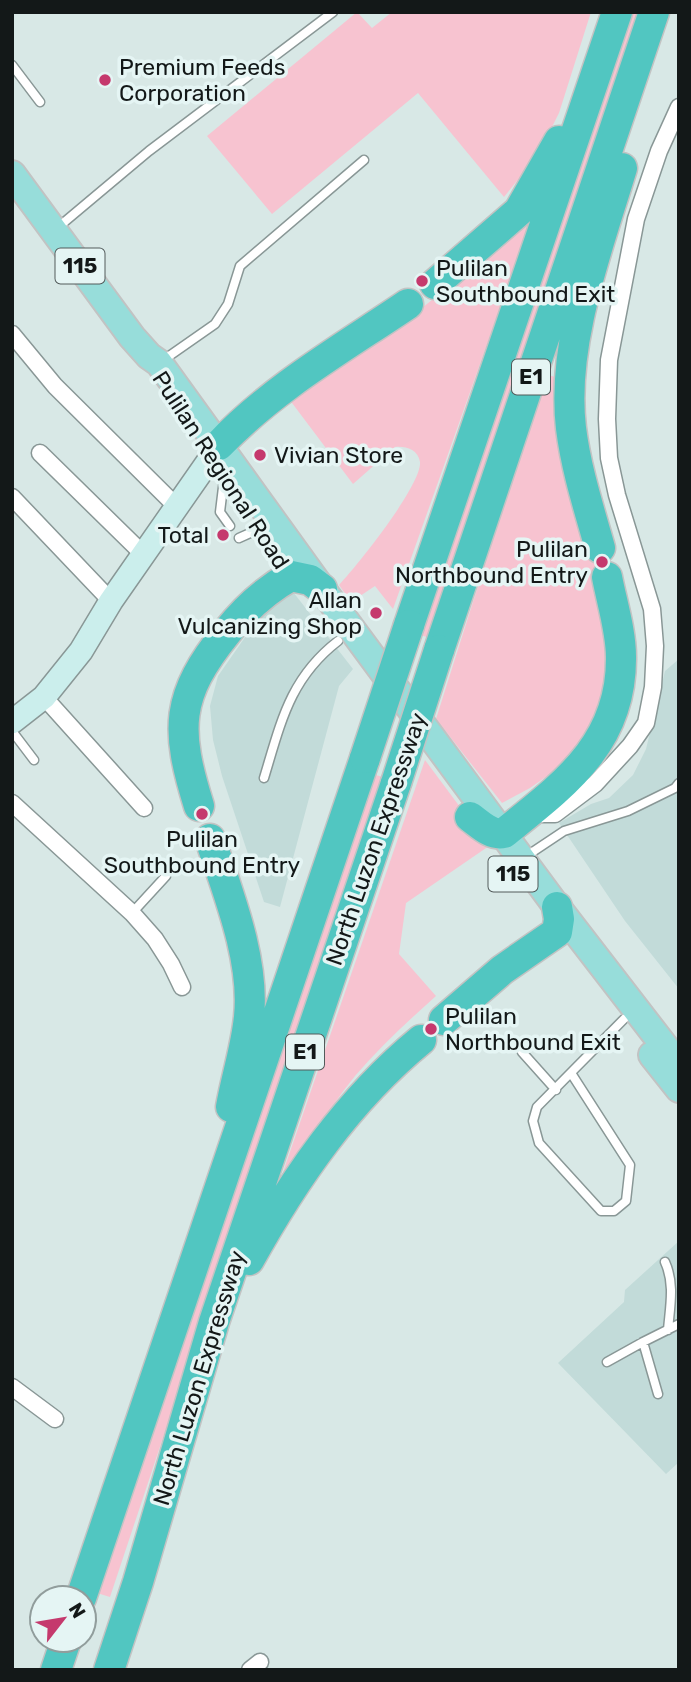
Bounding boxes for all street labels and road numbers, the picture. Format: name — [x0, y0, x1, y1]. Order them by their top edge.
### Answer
road number: 115 — [56, 248, 104, 284]
road number: E1 — [512, 360, 550, 394]
street label: Pulilan Regional Road — [147, 366, 295, 574]
street label: North Luzon Expressway — [320, 709, 432, 969]
road number: 115 — [489, 856, 538, 892]
road number: E1 — [286, 1034, 324, 1070]
street label: North Luzon Expressway — [147, 1247, 251, 1509]

